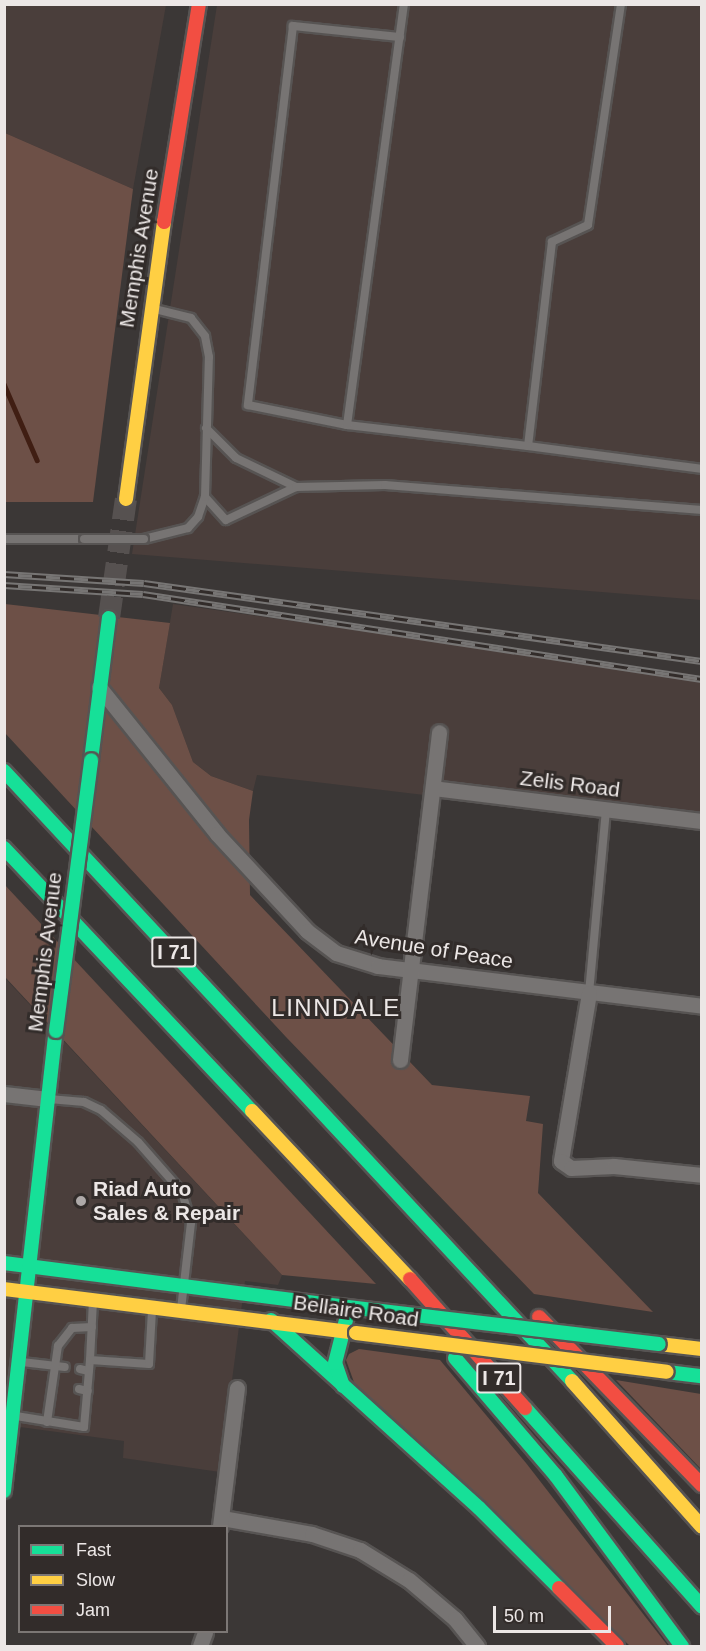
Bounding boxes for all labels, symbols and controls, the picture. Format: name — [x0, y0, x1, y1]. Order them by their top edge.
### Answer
street label: Memphis Avenue — [114, 166, 164, 330]
street label: Zelis Road — [519, 765, 621, 803]
street label: Memphis Avenue — [23, 870, 67, 1034]
street label: Avenue of Peace — [353, 924, 515, 974]
road number: I 71 — [150, 935, 198, 969]
district label: LINNDALE — [271, 994, 401, 1022]
place label: Riad Auto Sales & Repair — [93, 1176, 240, 1226]
marker: Riad Auto Sales & Repair — [74, 1194, 88, 1208]
street label: Bellaire Road — [292, 1290, 420, 1332]
road number: I 71 — [475, 1361, 523, 1395]
legend — [18, 1525, 228, 1633]
text: Fast — [76, 1540, 111, 1560]
text: Slow — [76, 1570, 115, 1590]
scale bar — [496, 1594, 614, 1632]
text: Jam — [76, 1600, 110, 1620]
text: 50 m — [504, 1606, 544, 1626]

